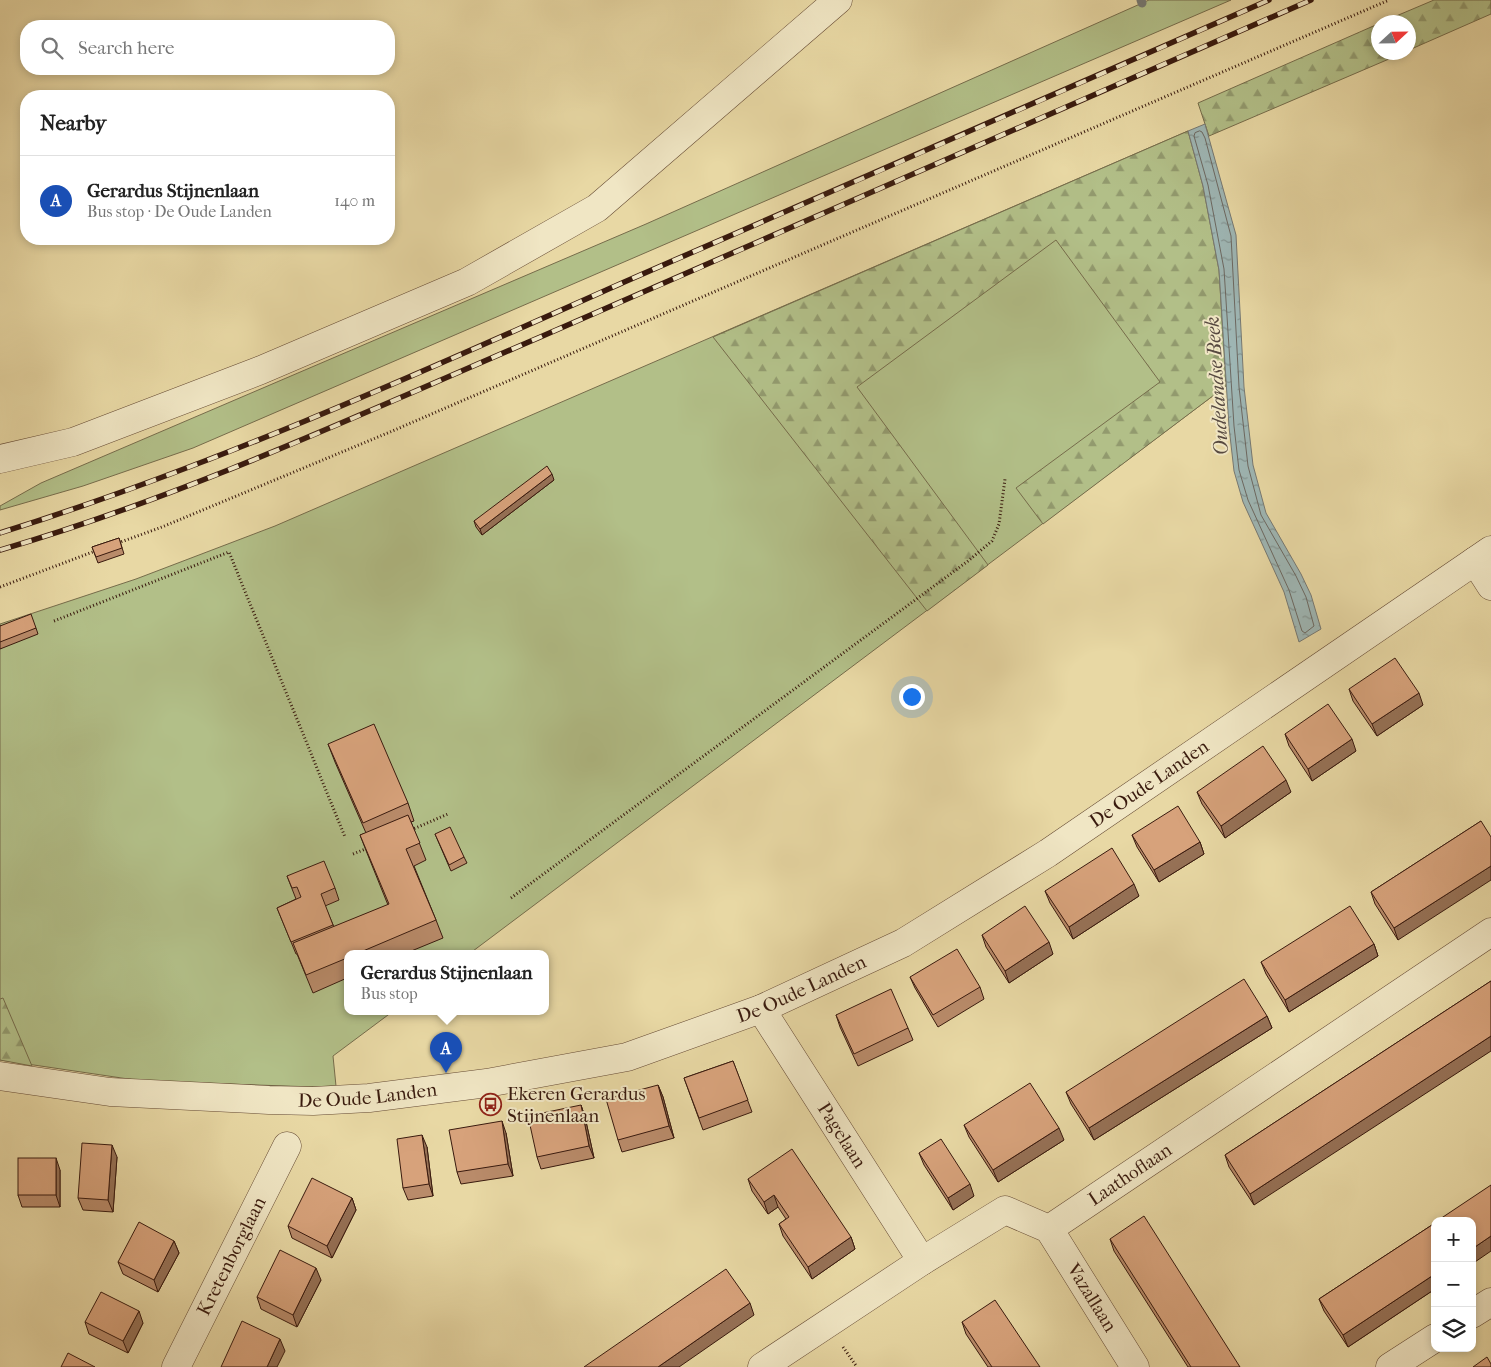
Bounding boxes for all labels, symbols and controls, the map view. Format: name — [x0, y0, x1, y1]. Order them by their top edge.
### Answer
north arrow — [1371, 15, 1416, 60]
search box — [20, 20, 395, 75]
icon: search — [38, 34, 66, 62]
text: Search here — [78, 37, 174, 59]
text: Nearby — [40, 111, 106, 135]
text: Gerardus Stijnenlaan — [87, 180, 259, 202]
text: A — [51, 191, 61, 210]
text: 140 m — [334, 191, 375, 210]
text: Bus stop · De Oude Landen — [87, 202, 272, 221]
water label: Oudelandse Beek — [1201, 316, 1233, 456]
your location — [899, 684, 925, 710]
street label: De Oude Landen — [1085, 735, 1213, 832]
popup — [344, 950, 549, 1015]
street label: De Oude Landen — [734, 951, 870, 1028]
text: Gerardus Stijnenlaan — [361, 962, 532, 984]
text: Bus stop — [361, 984, 418, 1003]
pin: A — [430, 1032, 462, 1073]
street label: De Oude Landen — [298, 1078, 438, 1112]
place label: Ekeren Gerardus Stijnenlaan — [507, 1083, 646, 1127]
bus stop icon: Ekeren Gerardus Stijnenlaan — [479, 1093, 503, 1117]
street label: Pagelaan — [813, 1099, 871, 1172]
street label: Laathoflaan — [1084, 1139, 1176, 1210]
street label: Kretenborglaan — [193, 1193, 271, 1319]
map controls — [1431, 1217, 1476, 1352]
button: + — [1431, 1217, 1476, 1262]
street label: Vazallaan — [1062, 1259, 1121, 1336]
button: − — [1431, 1262, 1476, 1307]
button: layers — [1431, 1307, 1476, 1352]

